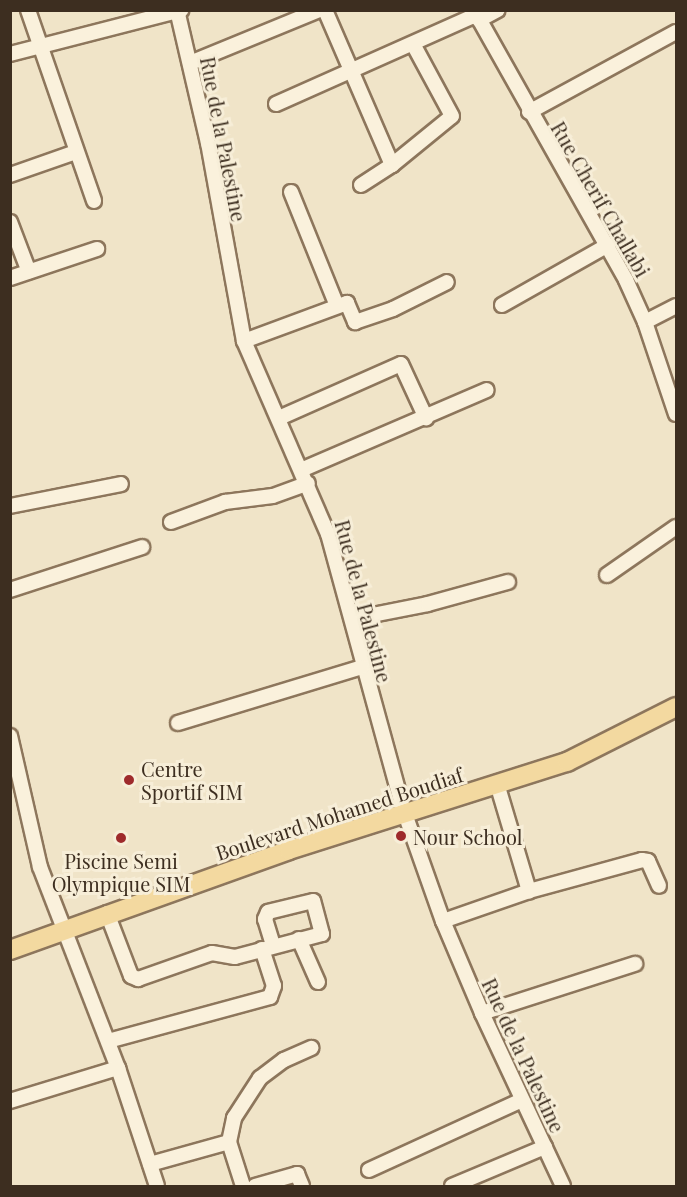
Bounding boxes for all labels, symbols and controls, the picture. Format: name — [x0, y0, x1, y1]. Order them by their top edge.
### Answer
street label: Rue de la Palestine — [196, 54, 252, 224]
street label: Rue Cherif Challabi — [547, 117, 655, 281]
street label: Rue de la Palestine — [331, 517, 397, 685]
place label: Centre Sportif SIM — [141, 756, 243, 803]
street label: Boulevard Mohamed Boudiaf — [212, 762, 466, 864]
marker: Centre Sportif SIM — [122, 773, 136, 787]
place label: Nour School — [413, 824, 523, 848]
marker: Nour School — [394, 829, 408, 843]
marker: Piscine Semi Olympique SIM — [114, 831, 128, 845]
place label: Piscine Semi Olympique SIM — [52, 848, 190, 895]
street label: Rue de la Palestine — [478, 974, 570, 1136]

